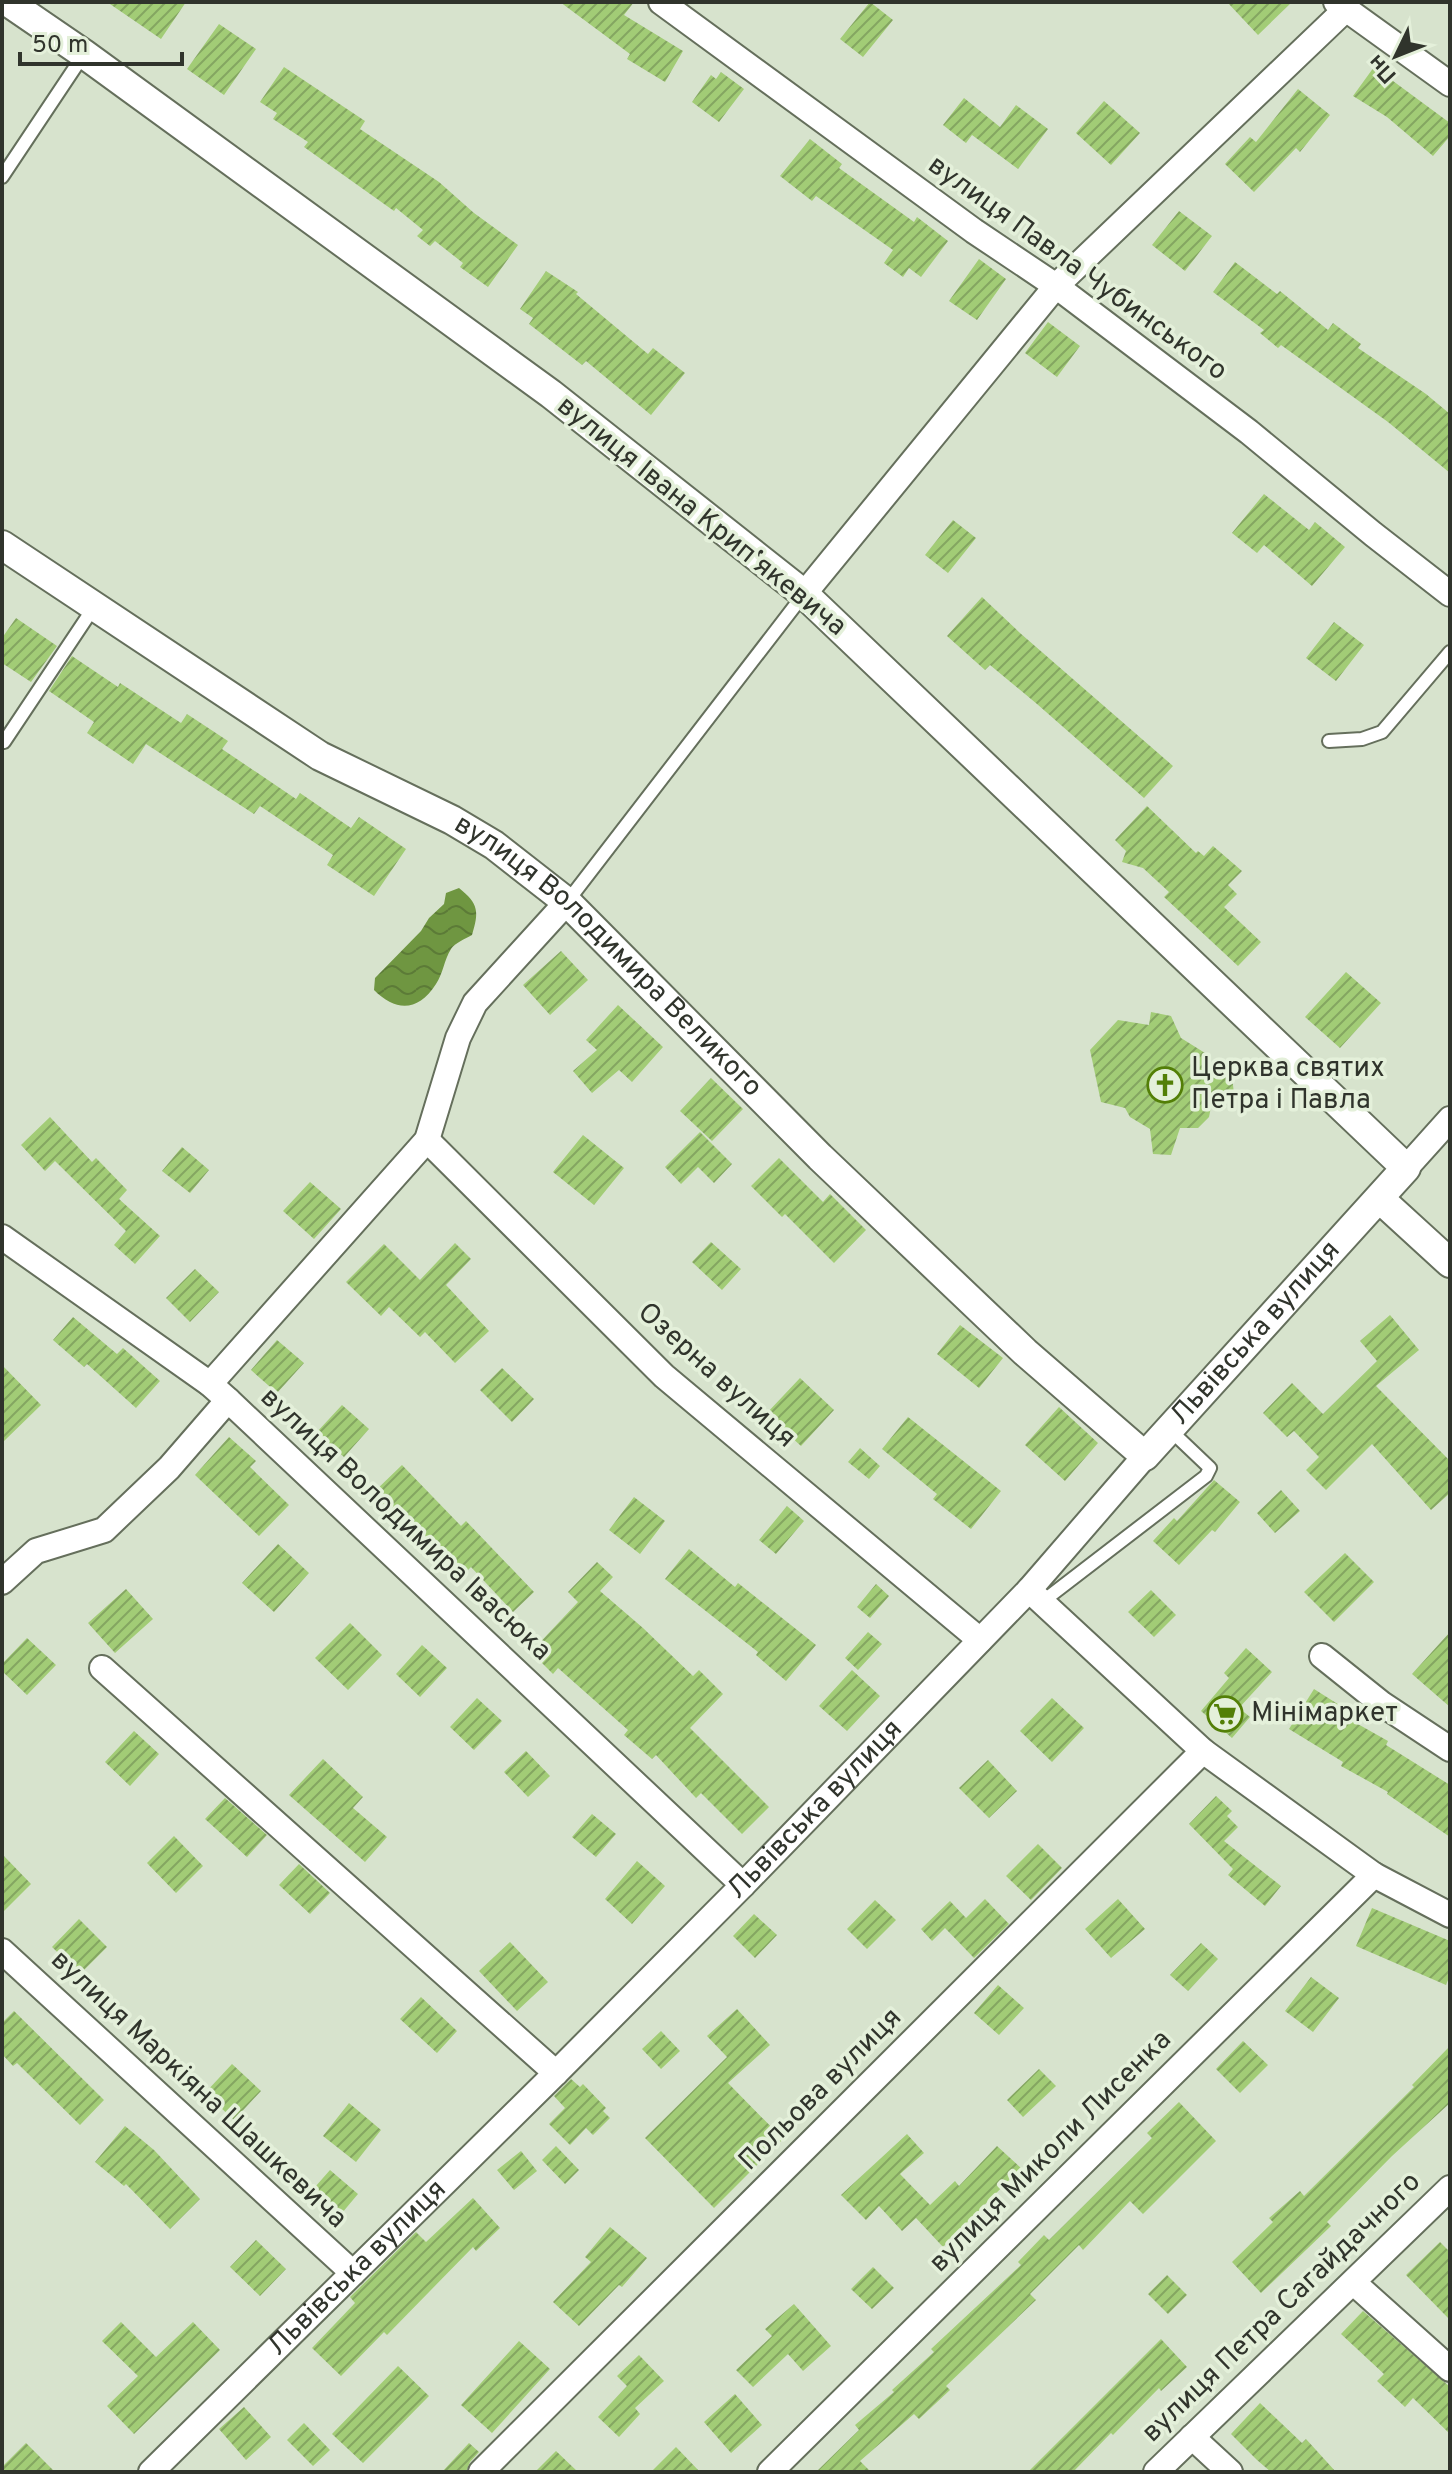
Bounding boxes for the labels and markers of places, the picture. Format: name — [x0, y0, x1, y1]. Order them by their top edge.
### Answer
place label: Церква святих Петра і Павла — [1191, 1051, 1385, 1119]
church icon: Церква святих Петра і Павла — [1146, 1066, 1184, 1104]
supermarket icon: Мінімаркет — [1206, 1695, 1244, 1733]
place label: Мінімаркет — [1251, 1696, 1398, 1732]

